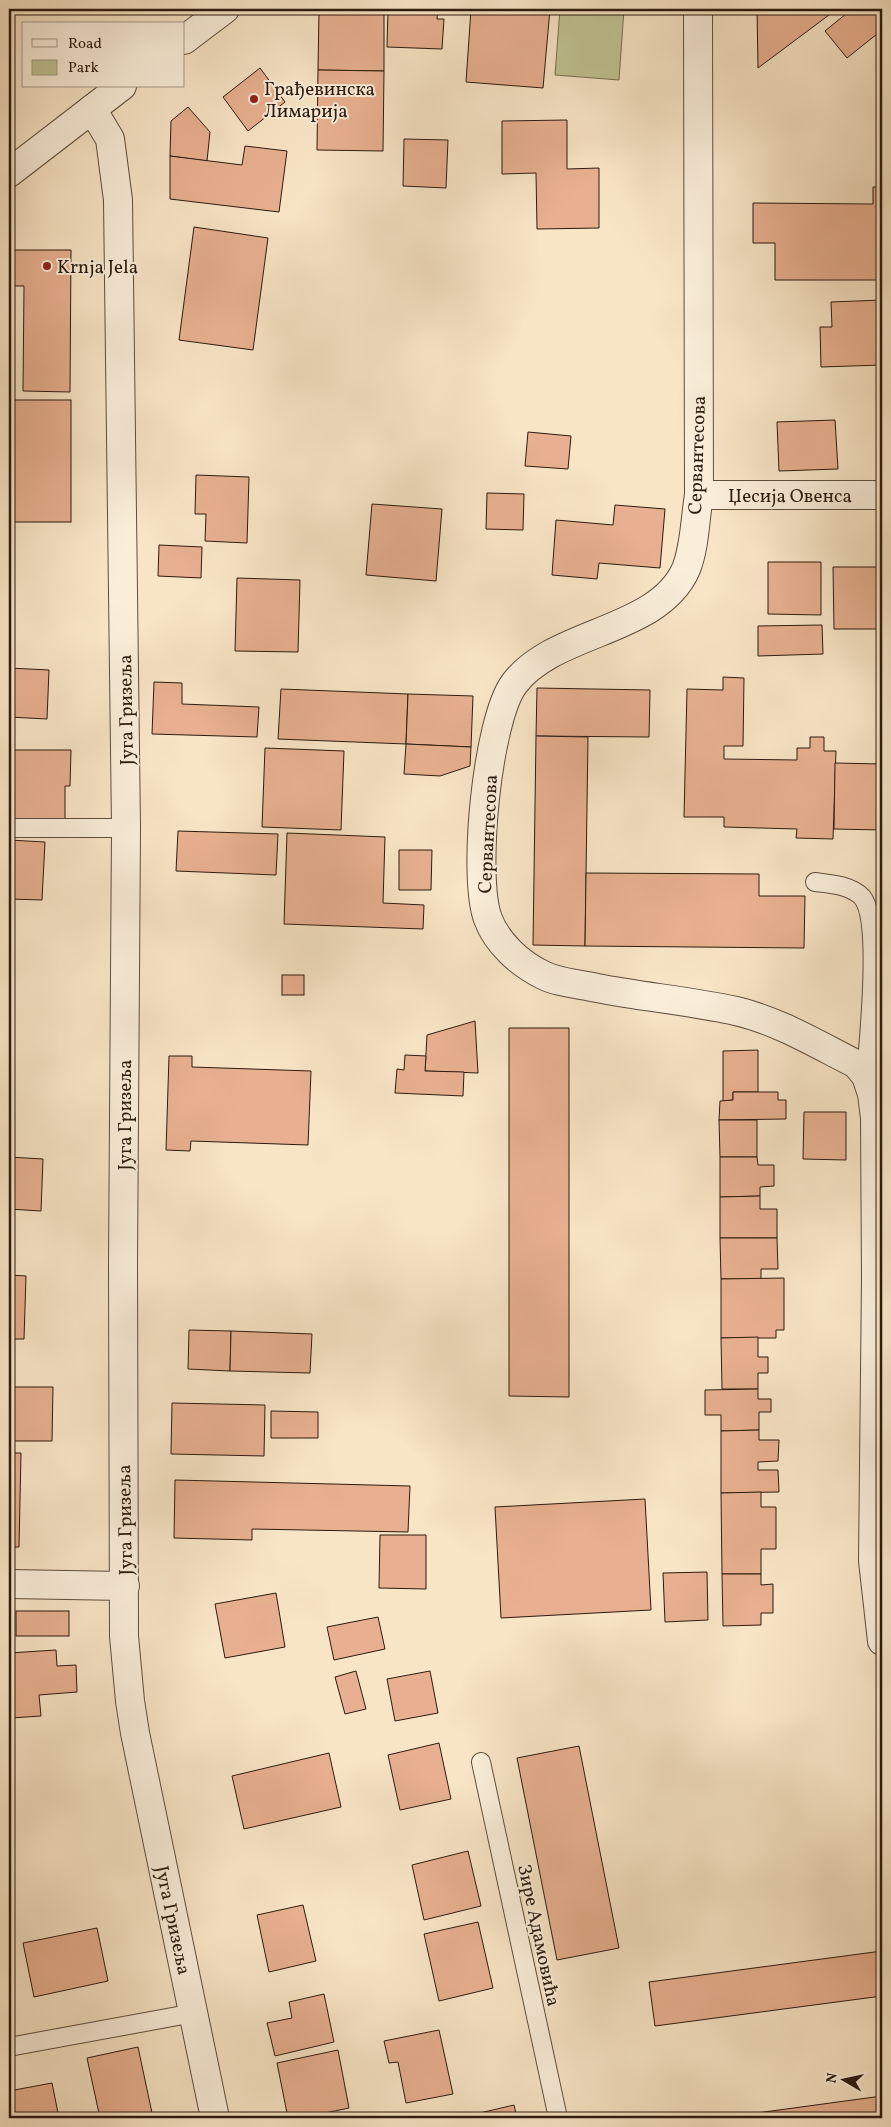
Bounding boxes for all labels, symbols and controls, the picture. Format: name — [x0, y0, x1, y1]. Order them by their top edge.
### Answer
legend — [22, 22, 185, 88]
text: Road — [68, 34, 102, 55]
text: Park — [68, 58, 99, 79]
place label: Грађевинска Лимарија — [264, 77, 375, 125]
marker: Грађевинска Лимарија — [248, 93, 260, 105]
place label: Krnja Jela — [57, 255, 138, 281]
marker: Krnja Jela — [41, 260, 53, 272]
street label: Сервантесова — [683, 395, 713, 515]
street label: Џесија Овенса — [728, 484, 852, 510]
street label: Југа Гризеља — [113, 654, 141, 766]
street label: Сервантесова — [473, 774, 505, 894]
street label: Југа Гризеља — [113, 1060, 139, 1170]
street label: Југа Гризеља — [112, 1464, 140, 1576]
street label: Зире Адамовића — [510, 1862, 566, 2009]
street label: Југа Гризеља — [148, 1863, 196, 1977]
north arrow — [818, 2054, 868, 2104]
text: N — [822, 2072, 843, 2085]

